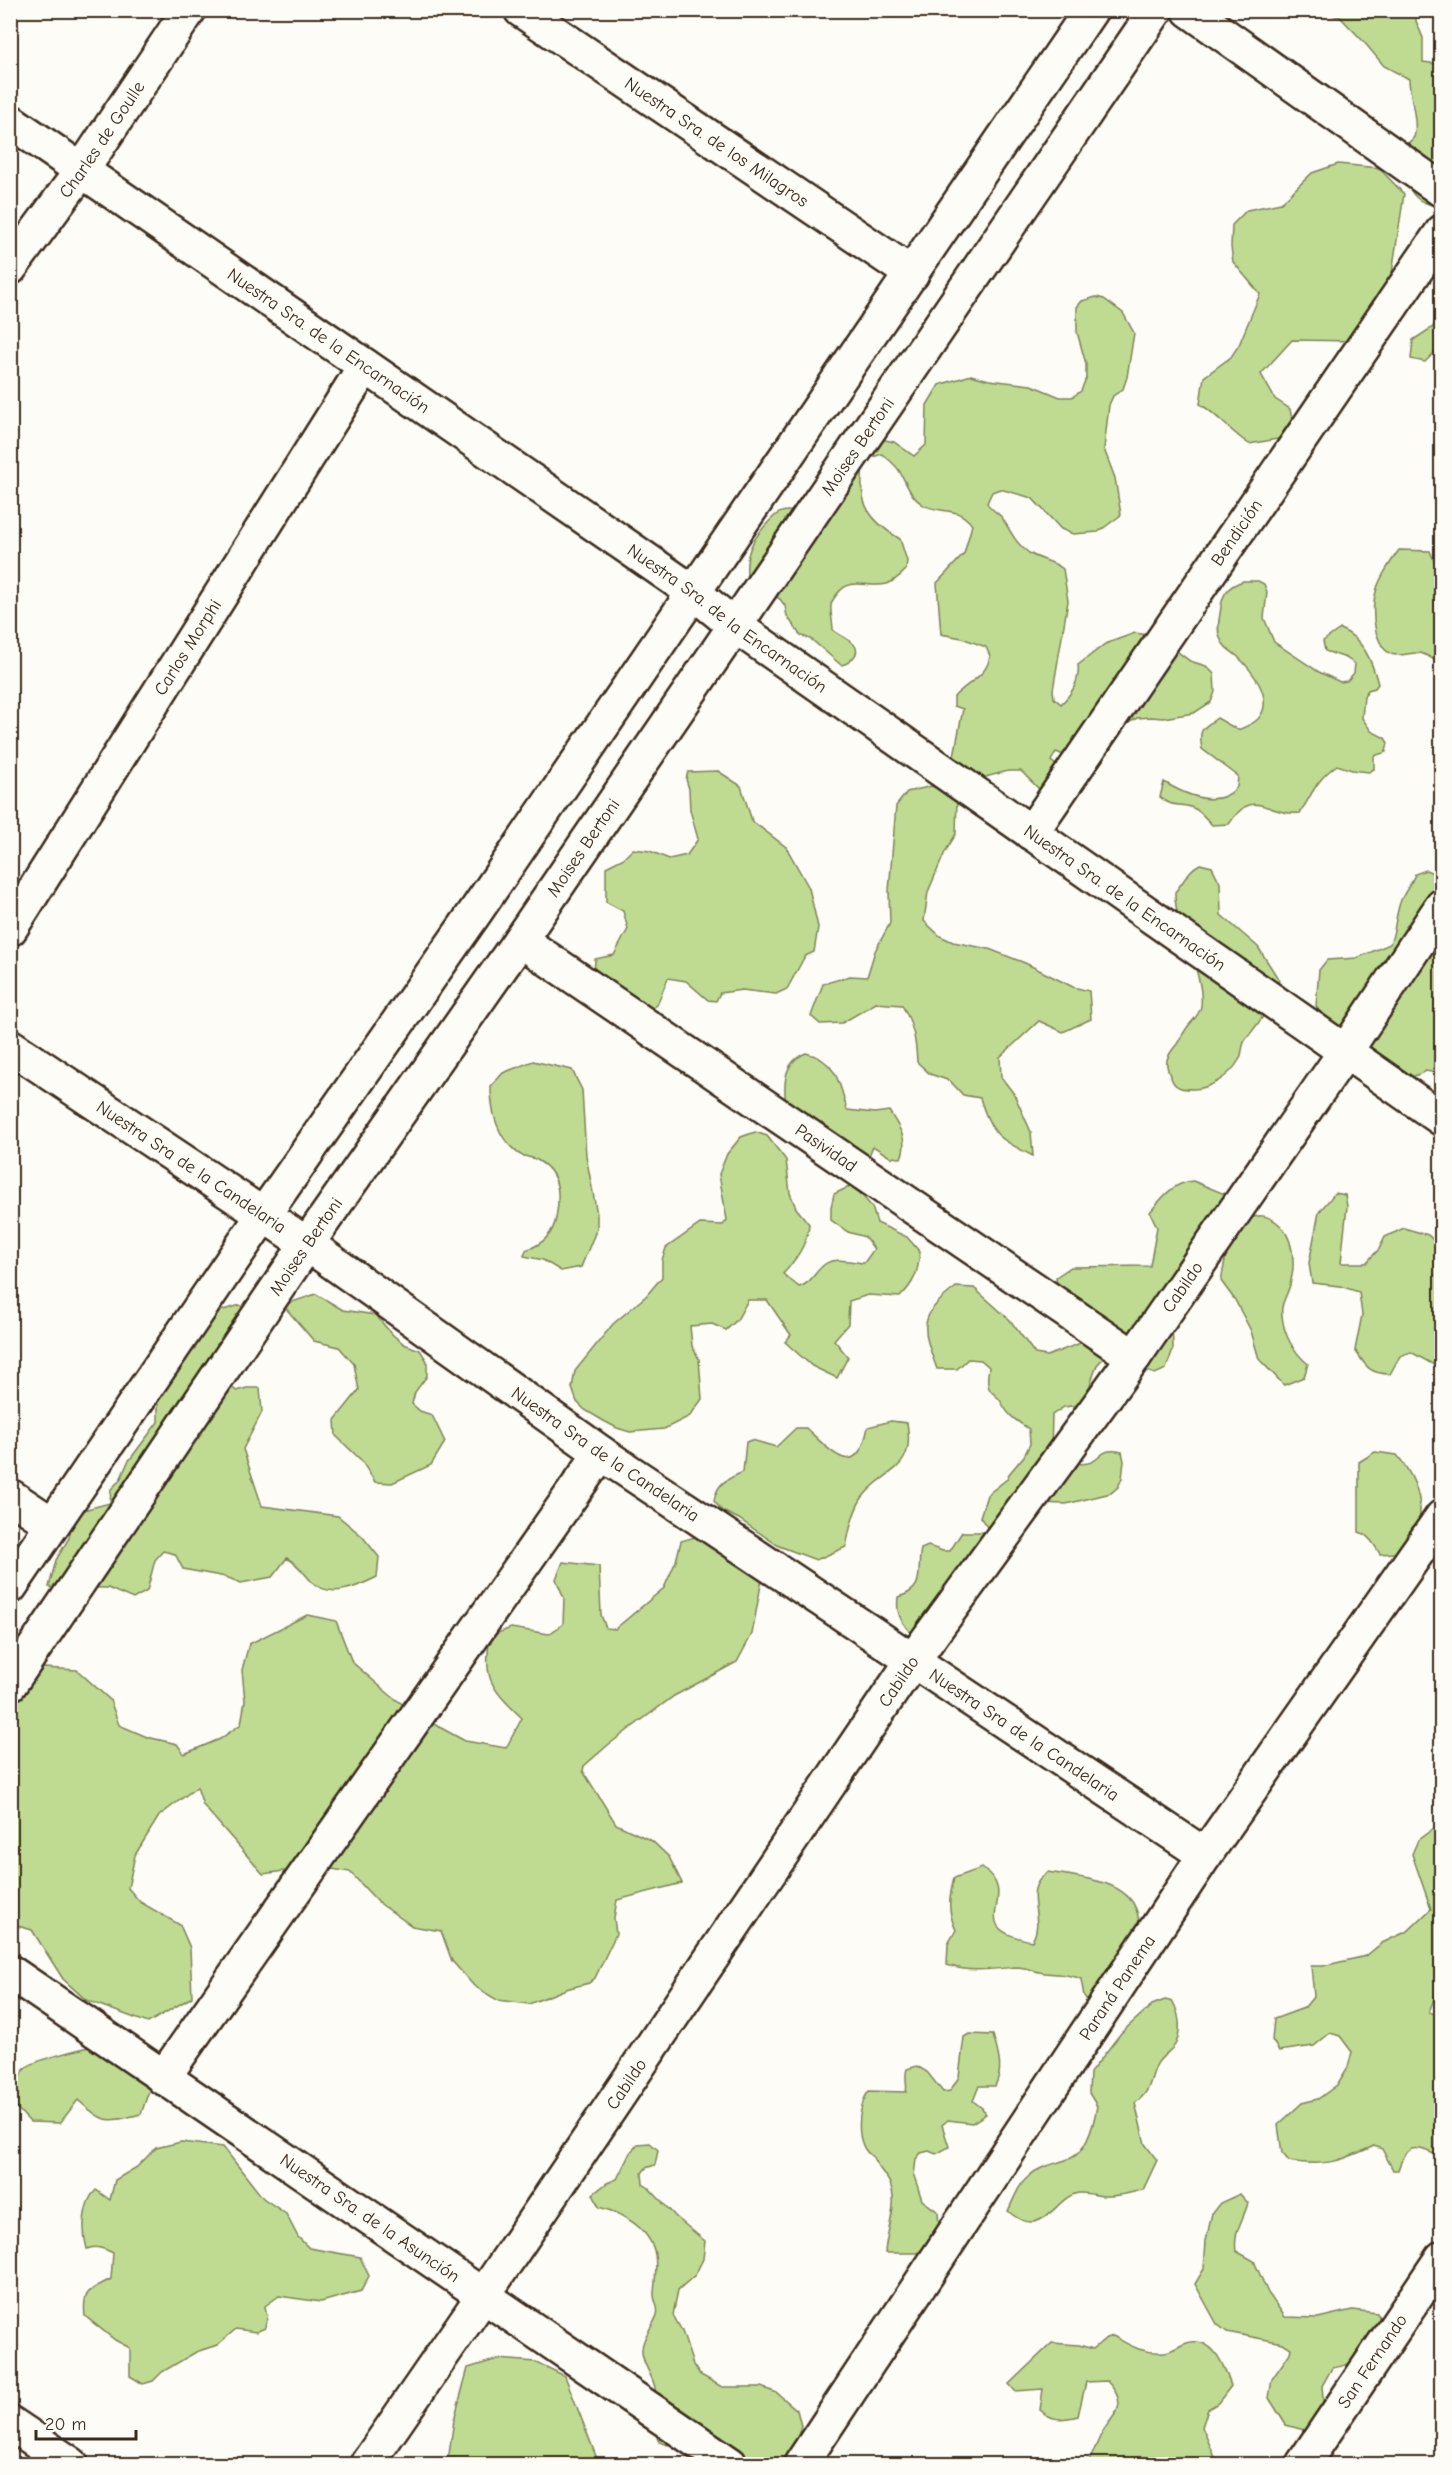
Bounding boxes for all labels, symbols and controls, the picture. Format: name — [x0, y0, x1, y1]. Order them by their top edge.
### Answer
street label: Nuestra Sra. de los Milagros — [621, 73, 812, 211]
street label: Charles de Goulle — [55, 77, 149, 202]
street label: Nuestra Sra. de la Encarnación — [223, 264, 434, 418]
street label: Moises Bertoni — [817, 393, 898, 500]
street label: Bendición — [1206, 495, 1267, 570]
street label: Nuestra Sra. de la Encarnación — [623, 540, 831, 697]
street label: Carlos Morphi — [150, 595, 226, 699]
street label: Moises Bertoni — [542, 794, 624, 901]
street label: Nuestra Sra. de la Encarnación — [1020, 820, 1230, 975]
street label: Nuestra Sra de la Candelaria — [93, 1096, 290, 1238]
street label: Pasividad — [791, 1119, 861, 1176]
street label: Moises Bertoni — [265, 1194, 347, 1300]
street label: Cabildo — [1158, 1258, 1207, 1316]
street label: Nuestra Sra de la Candelaria — [507, 1382, 703, 1526]
street label: Cabildo — [874, 1652, 923, 1711]
street label: Nuestra Sra de la Candelaria — [925, 1664, 1123, 1805]
street label: Paraná Panema — [1075, 1931, 1160, 2044]
street label: Cabildo — [602, 2055, 651, 2114]
street label: Nuestra Sra. de la Asunción — [276, 2149, 464, 2287]
street label: San Fernando — [1333, 2310, 1412, 2412]
scale bar — [36, 2403, 136, 2441]
text: 20 m — [45, 2414, 86, 2435]

